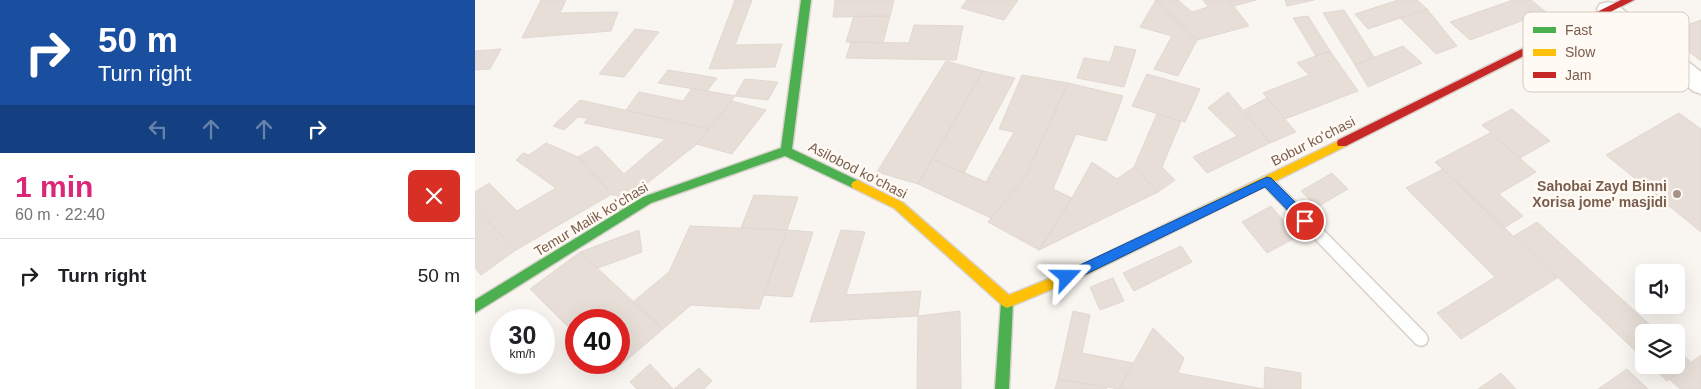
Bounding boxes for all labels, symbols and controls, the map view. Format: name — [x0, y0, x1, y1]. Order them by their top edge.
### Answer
legend — [1523, 12, 1689, 92]
icon: right — [15, 20, 80, 85]
text: 50 m — [98, 20, 178, 59]
text: Fast — [1565, 22, 1592, 38]
text: Slow — [1565, 44, 1596, 60]
text: Turn right — [98, 61, 191, 86]
text: Jam — [1565, 67, 1591, 83]
street label: Bobur koʻchasi — [1268, 113, 1358, 169]
icon: left — [144, 115, 172, 143]
icon: ahead — [197, 115, 225, 143]
icon: ahead — [250, 115, 278, 143]
icon: right — [303, 115, 331, 143]
street label: Asilobod koʻchasi — [806, 138, 910, 202]
text: 1 min — [15, 170, 93, 203]
button: close — [408, 170, 460, 222]
place label: Sahobai Zayd Binni Xorisa jome' masjidi — [1532, 178, 1667, 210]
street label: Temur Malik koʻchasi — [531, 179, 651, 259]
marker: Sahobai Zayd Binni Xorisa jome' masjidi — [1671, 188, 1683, 200]
pin — [1284, 200, 1326, 242]
text: 60 m · 22:40 — [15, 206, 105, 223]
icon: arrive — [1291, 207, 1319, 235]
position arrow — [1040, 250, 1092, 302]
icon: right — [15, 262, 43, 290]
map controls — [1635, 264, 1685, 374]
button: sound — [1635, 264, 1685, 314]
text: Turn right — [58, 265, 146, 286]
text: 50 m — [418, 265, 460, 286]
speed limit sign: 40 — [565, 309, 630, 374]
text: 30 — [509, 321, 536, 349]
button: layers — [1635, 324, 1685, 374]
text: km/h — [509, 347, 536, 361]

